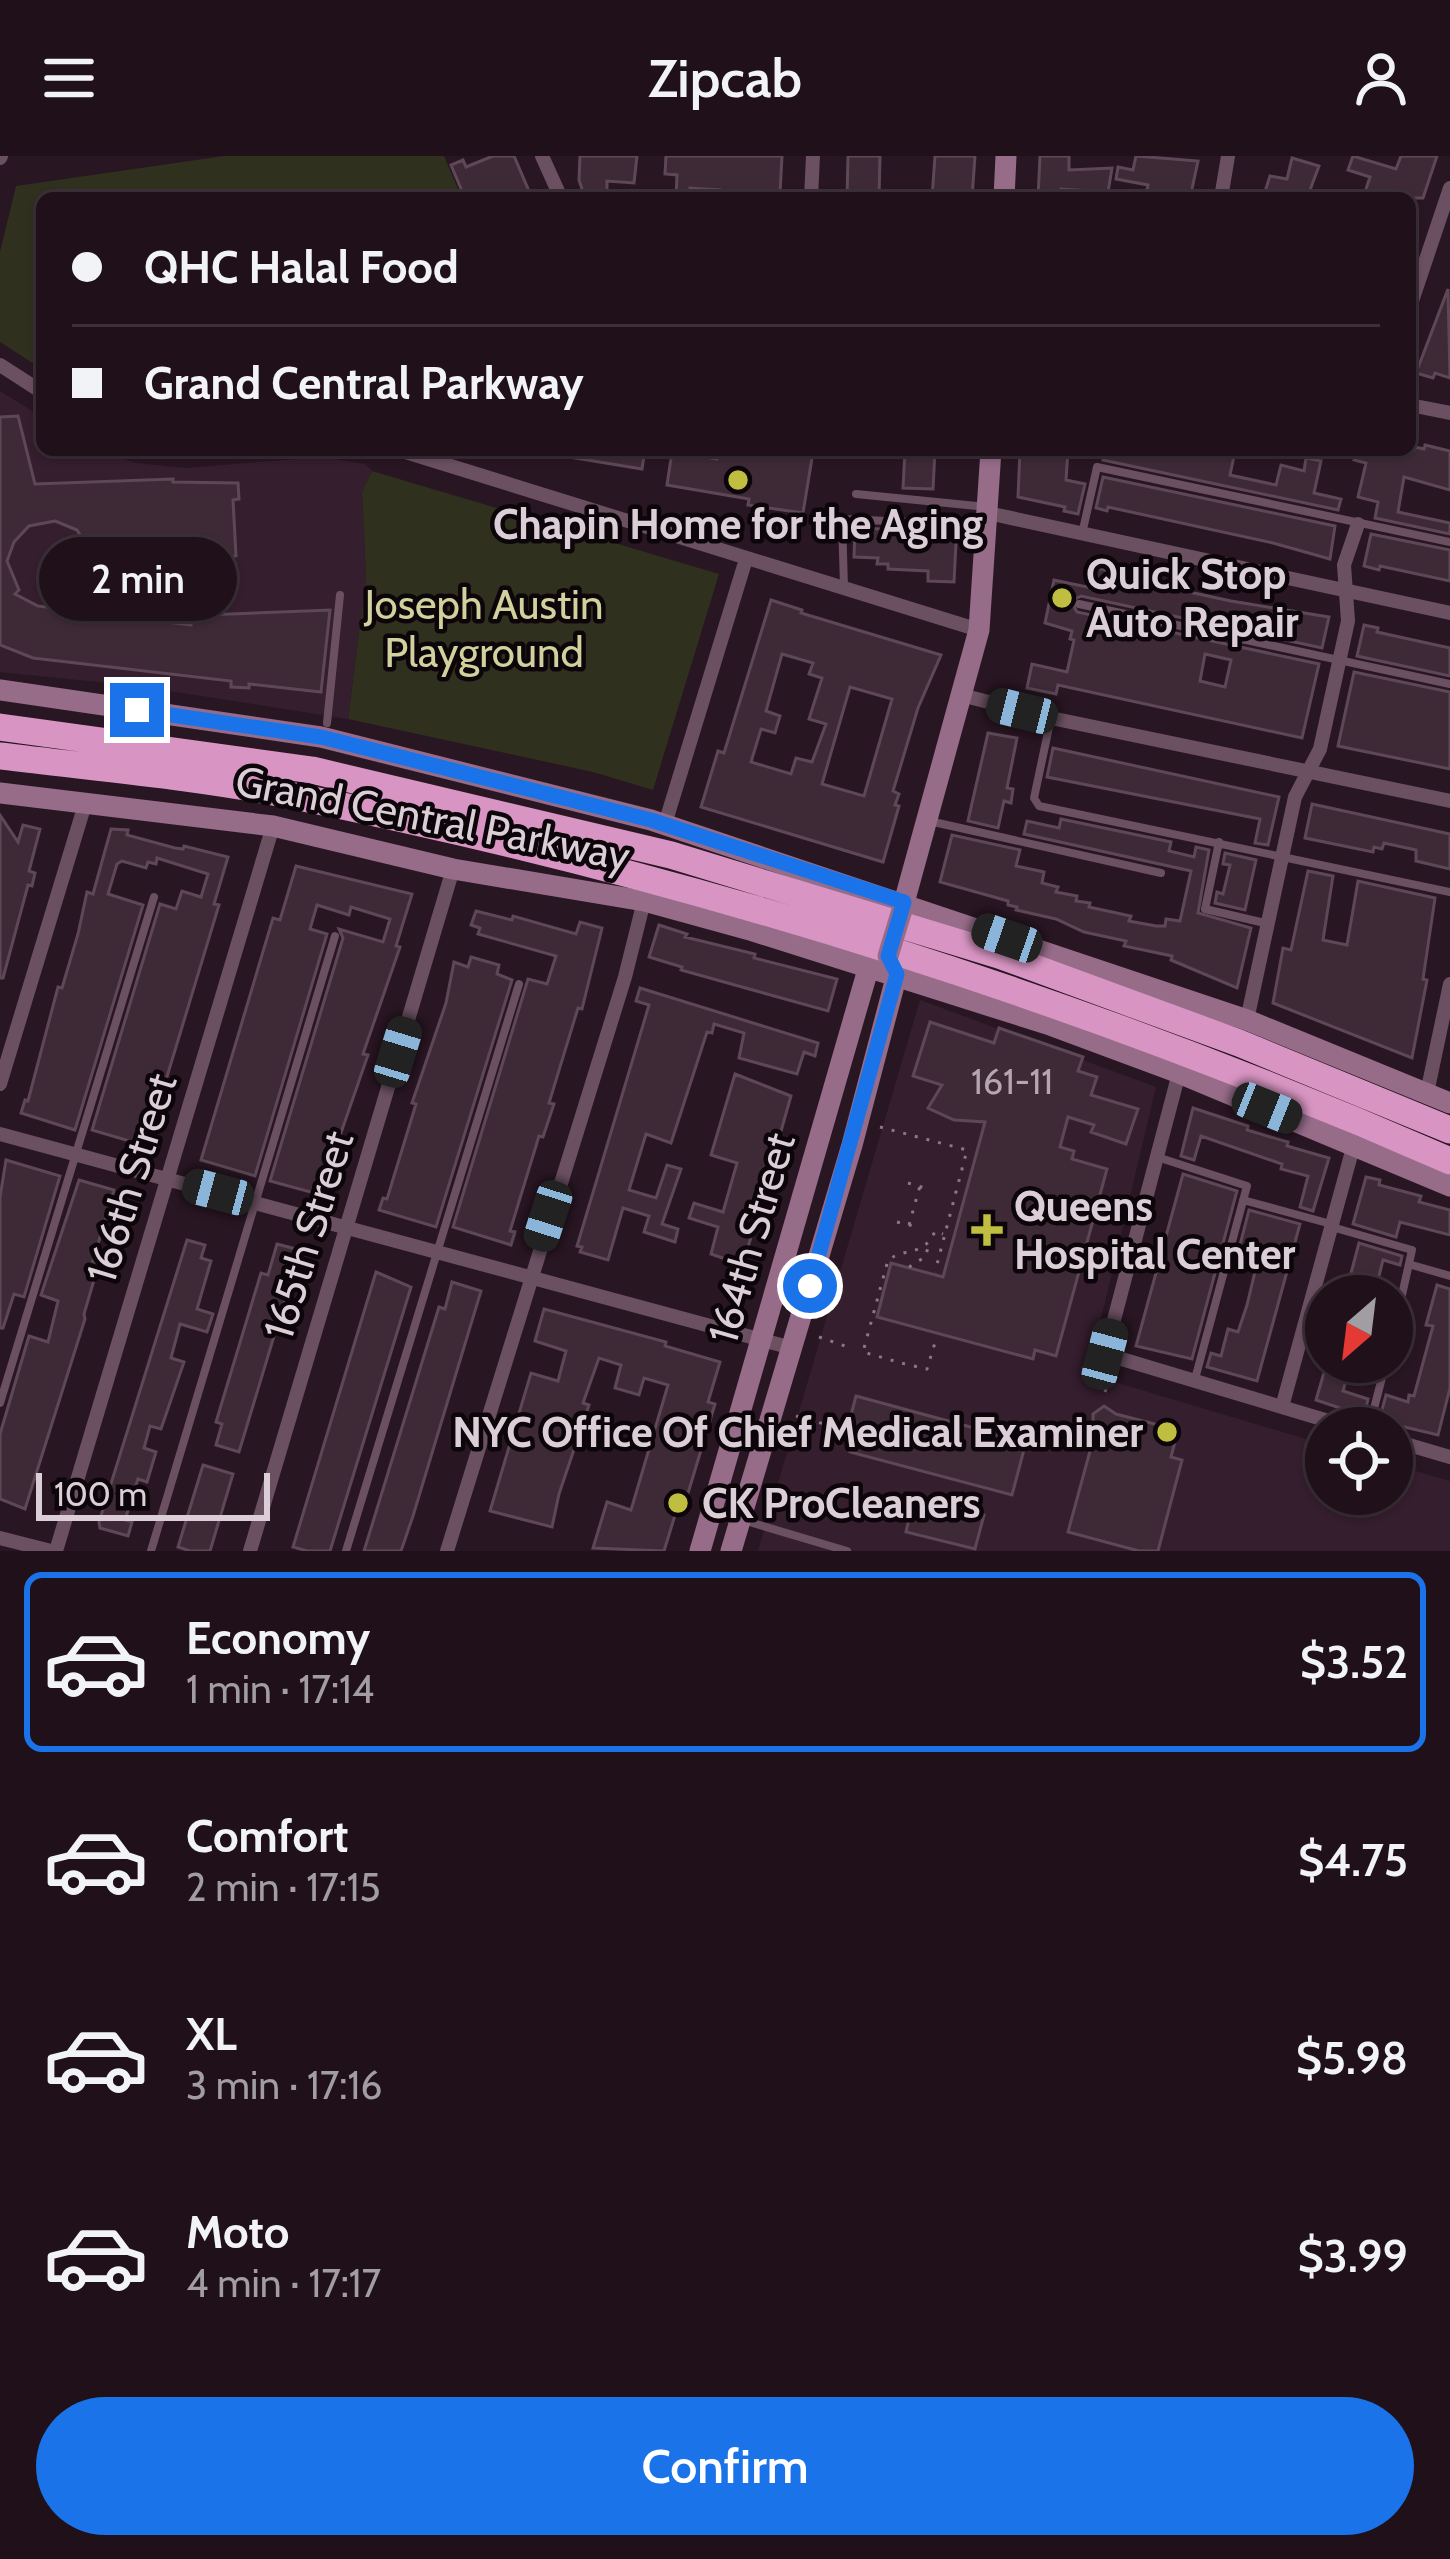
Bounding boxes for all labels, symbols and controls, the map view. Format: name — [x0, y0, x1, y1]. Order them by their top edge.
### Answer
icon: menu — [36, 45, 102, 111]
text: Zipcab — [648, 45, 802, 111]
icon: person — [1348, 45, 1414, 111]
text: QHC Halal Food — [144, 240, 459, 294]
text: Grand Central Parkway — [144, 356, 584, 410]
marker: Chapin Home for the Aging — [725, 467, 751, 493]
place label: Chapin Home for the Aging — [493, 498, 983, 550]
callout: 2 min — [38, 536, 236, 620]
place label: Quick Stop Auto Repair — [1086, 548, 1299, 648]
text: 2 min — [91, 555, 185, 603]
park label: Joseph Austin Playground — [363, 578, 604, 678]
marker: Quick Stop Auto Repair — [1049, 585, 1075, 611]
route end — [110, 683, 164, 737]
car — [983, 685, 1061, 737]
street label: Grand Central Parkway — [231, 754, 635, 882]
car — [967, 909, 1047, 967]
car — [370, 1012, 426, 1092]
house number: 161-11 — [971, 1059, 1053, 1103]
street label: 166th Street — [75, 1067, 187, 1289]
car — [1227, 1078, 1307, 1138]
street label: 165th Street — [252, 1125, 364, 1345]
street label: 164th Street — [696, 1127, 806, 1349]
car — [179, 1165, 257, 1219]
car — [520, 1176, 576, 1256]
place label: Queens Hospital Center — [1014, 1180, 1296, 1280]
marker: Queens Hospital Center — [971, 1214, 1003, 1246]
route start — [783, 1259, 837, 1313]
north arrow — [1305, 1275, 1413, 1383]
map controls — [1305, 1275, 1413, 1515]
car — [1078, 1315, 1132, 1393]
place label: NYC Office Of Chief Medical Examiner — [452, 1406, 1143, 1458]
button: locate — [1305, 1407, 1413, 1515]
marker: NYC Office Of Chief Medical Examiner — [1154, 1419, 1180, 1445]
scale bar — [36, 1467, 270, 1520]
text: 100 m — [54, 1474, 147, 1514]
place label: CK ProCleaners — [702, 1477, 980, 1529]
marker: CK ProCleaners — [665, 1490, 691, 1516]
icon: car — [42, 1608, 150, 1716]
text: Economy — [186, 1611, 370, 1665]
text: $3.52 — [1300, 1635, 1408, 1689]
text: 1 min · 17:14 — [186, 1665, 374, 1713]
icon: car — [42, 1806, 150, 1914]
text: Comfort — [186, 1809, 349, 1863]
text: $4.75 — [1298, 1833, 1408, 1887]
text: 2 min · 17:15 — [186, 1863, 381, 1911]
icon: car — [42, 2004, 150, 2112]
text: XL — [186, 2007, 237, 2061]
text: $5.98 — [1296, 2031, 1408, 2085]
text: 3 min · 17:16 — [186, 2061, 382, 2109]
icon: car — [42, 2202, 150, 2310]
text: Moto — [186, 2205, 289, 2259]
text: $3.99 — [1297, 2229, 1408, 2283]
text: 4 min · 17:17 — [186, 2259, 381, 2307]
button: Confirm — [36, 2397, 1414, 2535]

